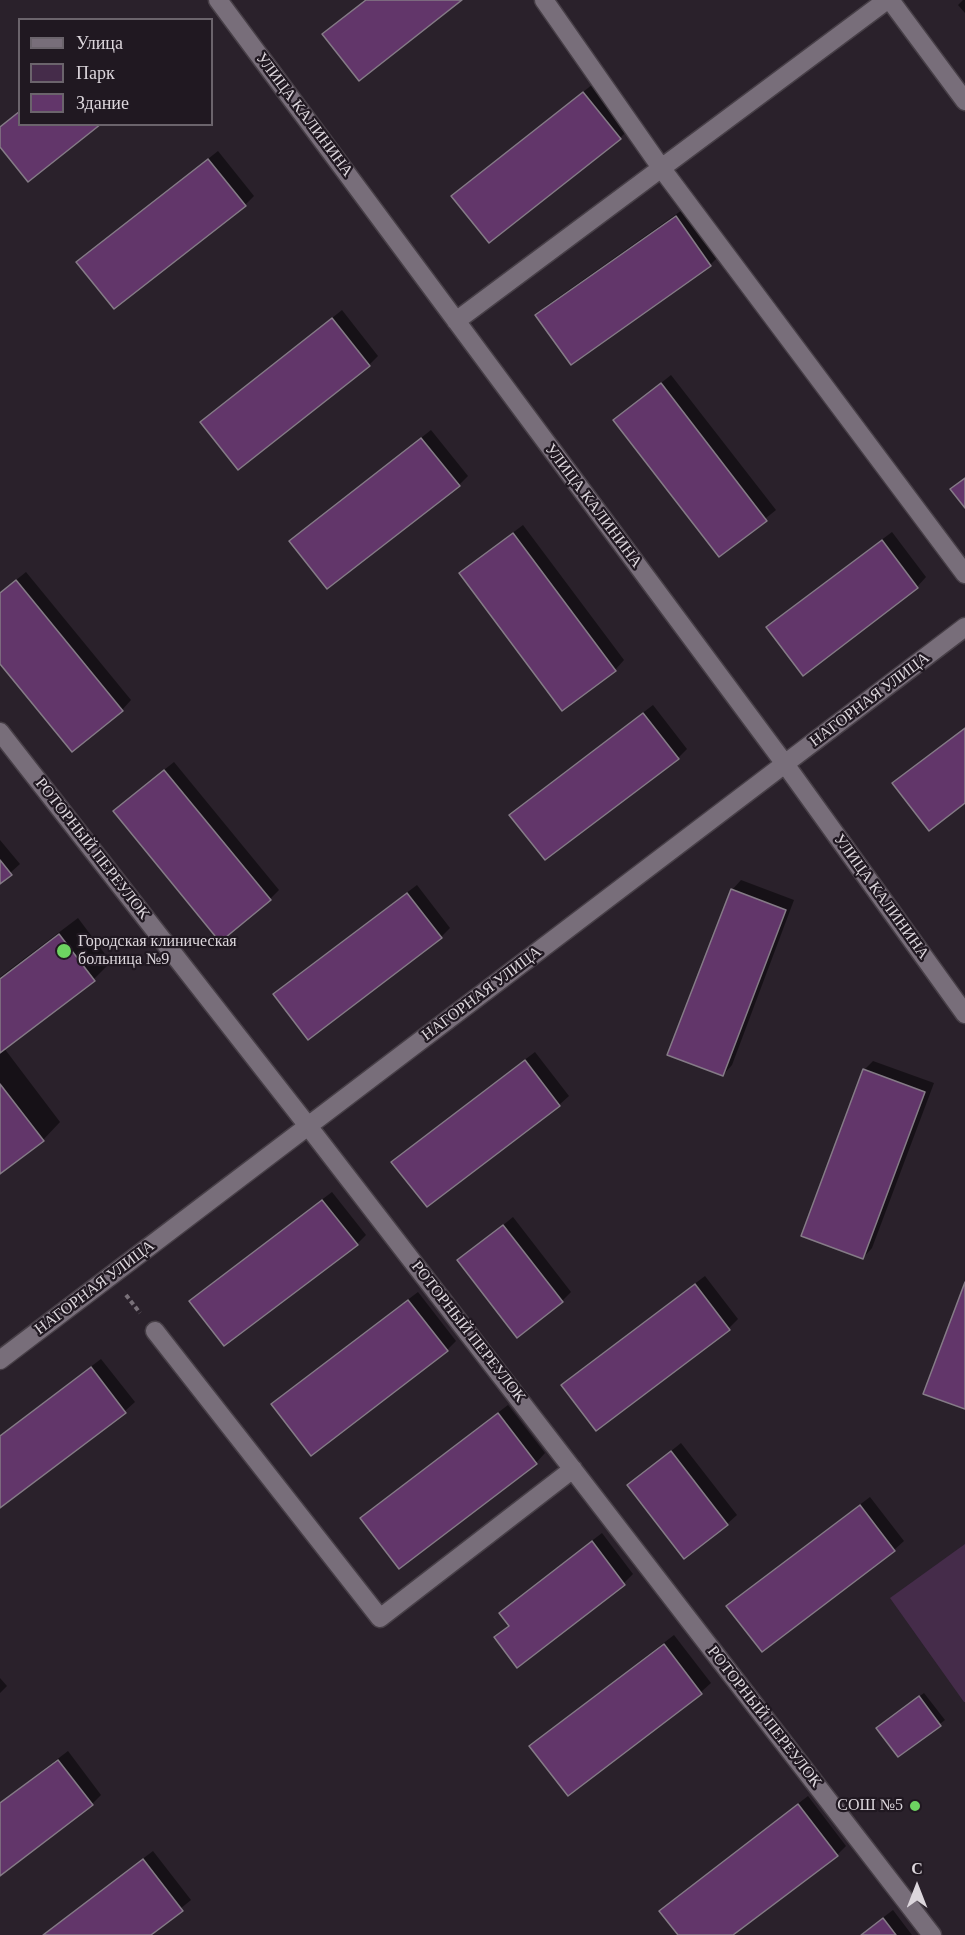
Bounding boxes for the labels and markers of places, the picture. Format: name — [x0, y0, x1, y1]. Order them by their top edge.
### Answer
place label: Городская клиническая больница №9 — [78, 932, 237, 970]
marker: Городская клиническая больница №9 — [55, 942, 73, 960]
place label: СОШ №5 — [837, 1796, 903, 1816]
marker: СОШ №5 — [908, 1799, 922, 1813]

